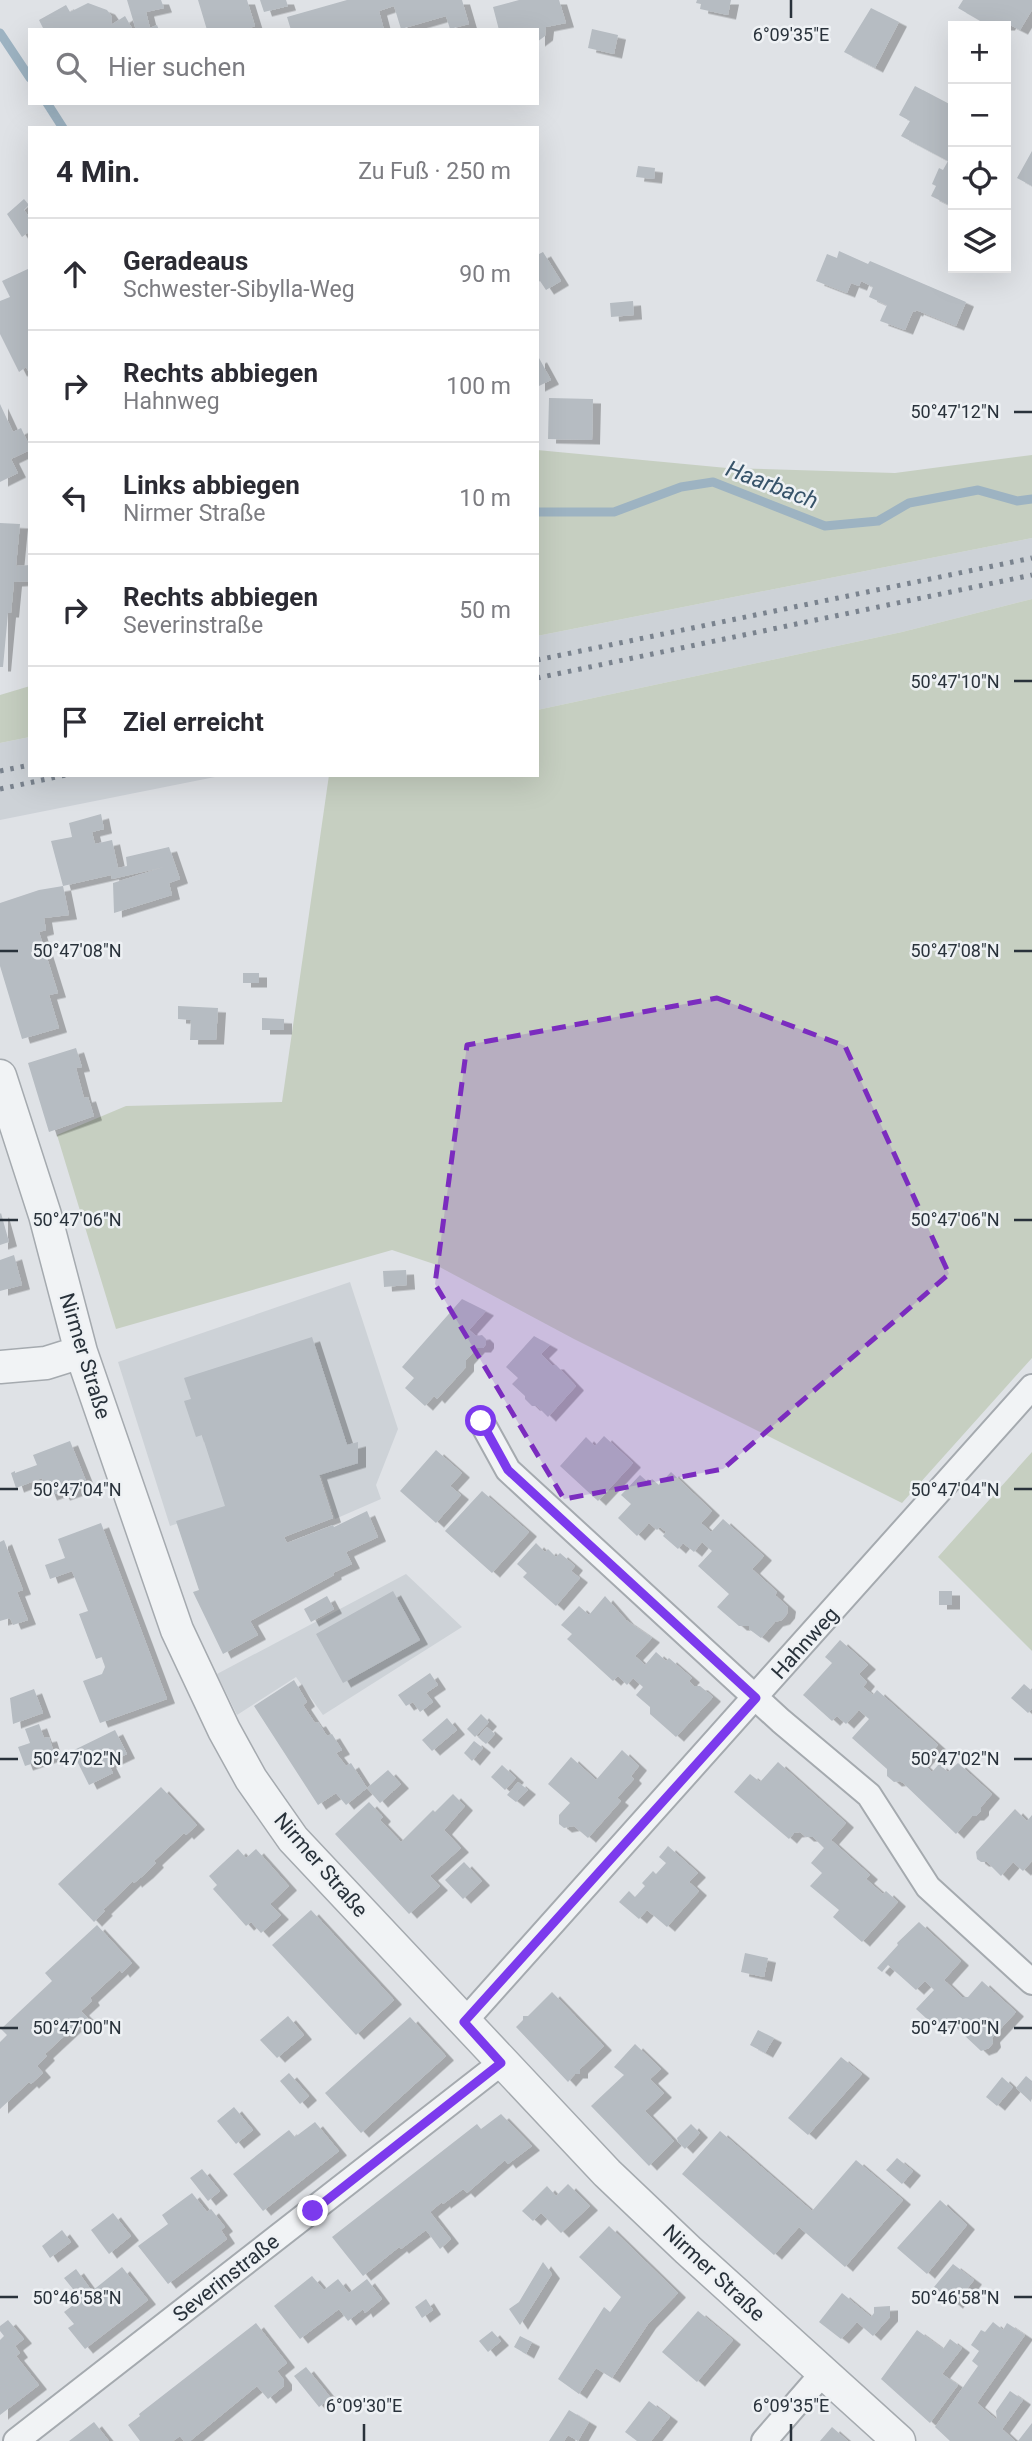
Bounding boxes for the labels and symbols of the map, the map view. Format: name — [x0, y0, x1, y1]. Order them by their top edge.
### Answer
text: 6°09'35"E — [753, 24, 829, 45]
text: 50°47'12"N — [910, 401, 1000, 422]
water label: Haarbach — [722, 455, 822, 515]
text: 50°47'10"N — [910, 671, 1000, 692]
text: 50°47'08"N — [32, 940, 122, 961]
text: 50°47'08"N — [910, 940, 1000, 961]
text: 50°47'06"N — [32, 1209, 122, 1230]
text: 50°47'06"N — [910, 1209, 1000, 1230]
street label: Nirmer Straße — [54, 1290, 116, 1422]
route start — [465, 1405, 496, 1436]
text: 50°47'04"N — [32, 1479, 122, 1500]
text: 50°47'04"N — [910, 1479, 1000, 1500]
street label: Hahnweg — [767, 1602, 843, 1684]
text: 50°47'02"N — [32, 1748, 122, 1769]
text: 50°47'02"N — [910, 1748, 1000, 1769]
street label: Nirmer Straße — [269, 1808, 373, 1922]
text: 50°47'00"N — [32, 2017, 122, 2038]
text: 50°47'00"N — [910, 2017, 1000, 2038]
route end — [297, 2195, 328, 2226]
street label: Nirmer Straße — [658, 2220, 770, 2326]
street label: Severinstraße — [168, 2229, 284, 2327]
text: 50°46'58"N — [32, 2287, 122, 2308]
text: 50°46'58"N — [910, 2287, 1000, 2308]
text: 6°09'30"E — [326, 2395, 402, 2416]
text: 6°09'35"E — [753, 2395, 829, 2416]

